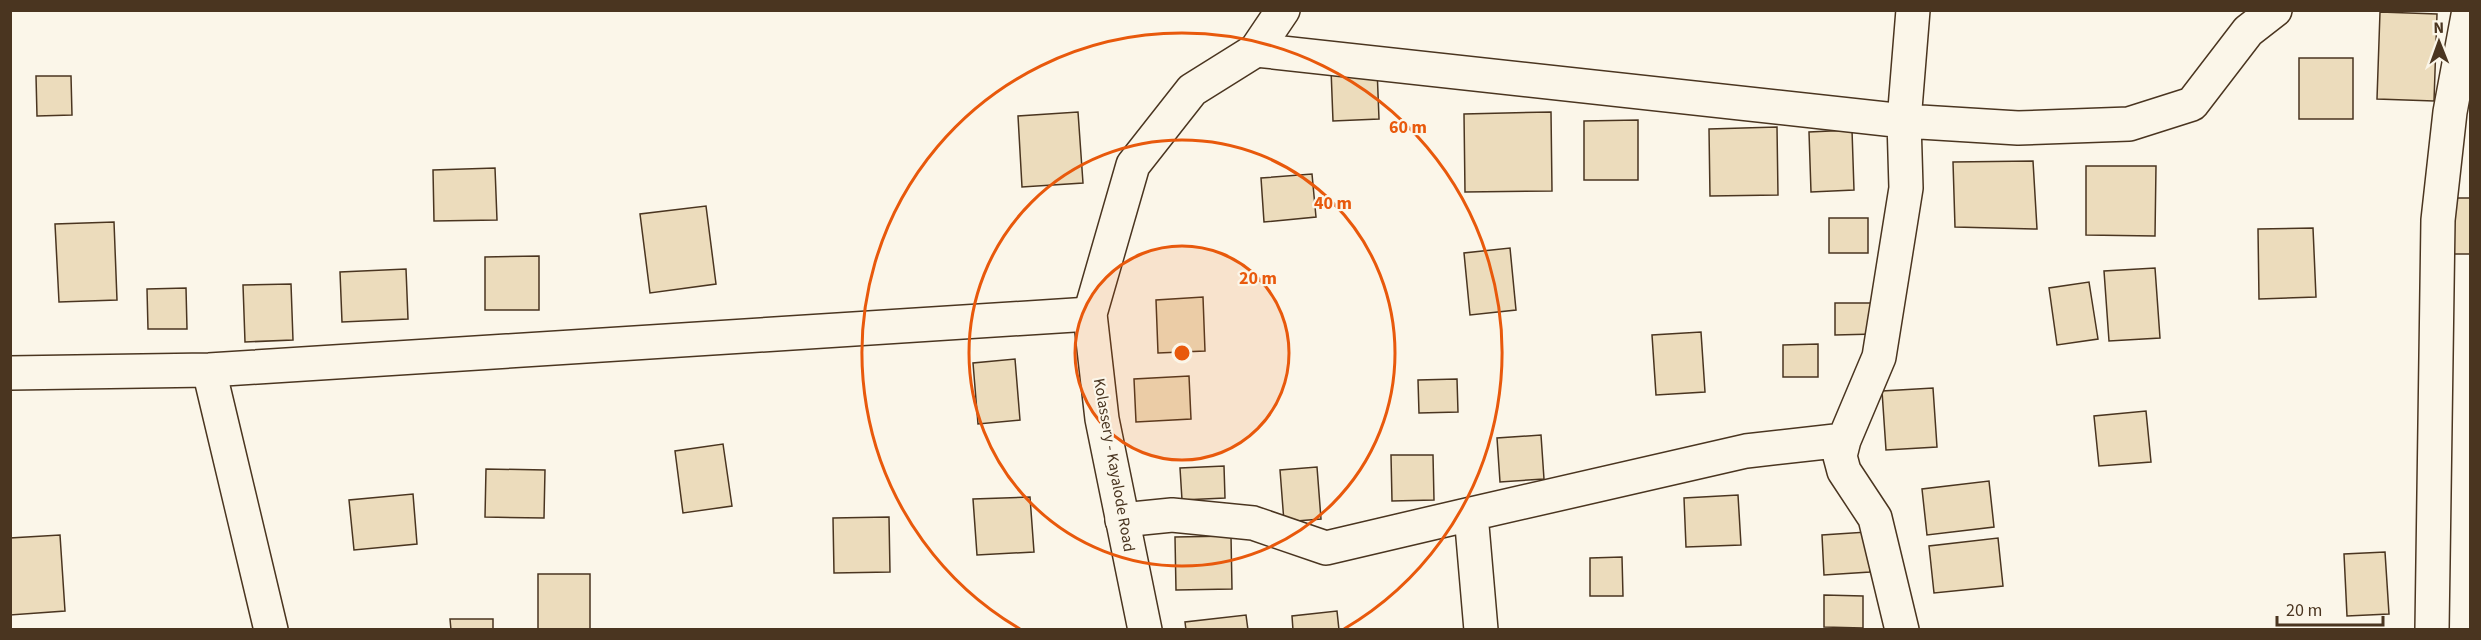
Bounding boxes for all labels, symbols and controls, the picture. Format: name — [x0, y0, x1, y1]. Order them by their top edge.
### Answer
north arrow — [2409, 12, 2469, 72]
text: N — [2433, 17, 2444, 39]
text: 60 m — [1389, 115, 1427, 140]
text: 40 m — [1314, 191, 1352, 216]
text: 20 m — [1239, 266, 1277, 291]
centre of rings — [1172, 343, 1192, 363]
street label: Kolassery - Kayalode Road — [1088, 377, 1140, 553]
scale bar — [2277, 589, 2384, 627]
text: 20 m — [2286, 598, 2322, 623]

